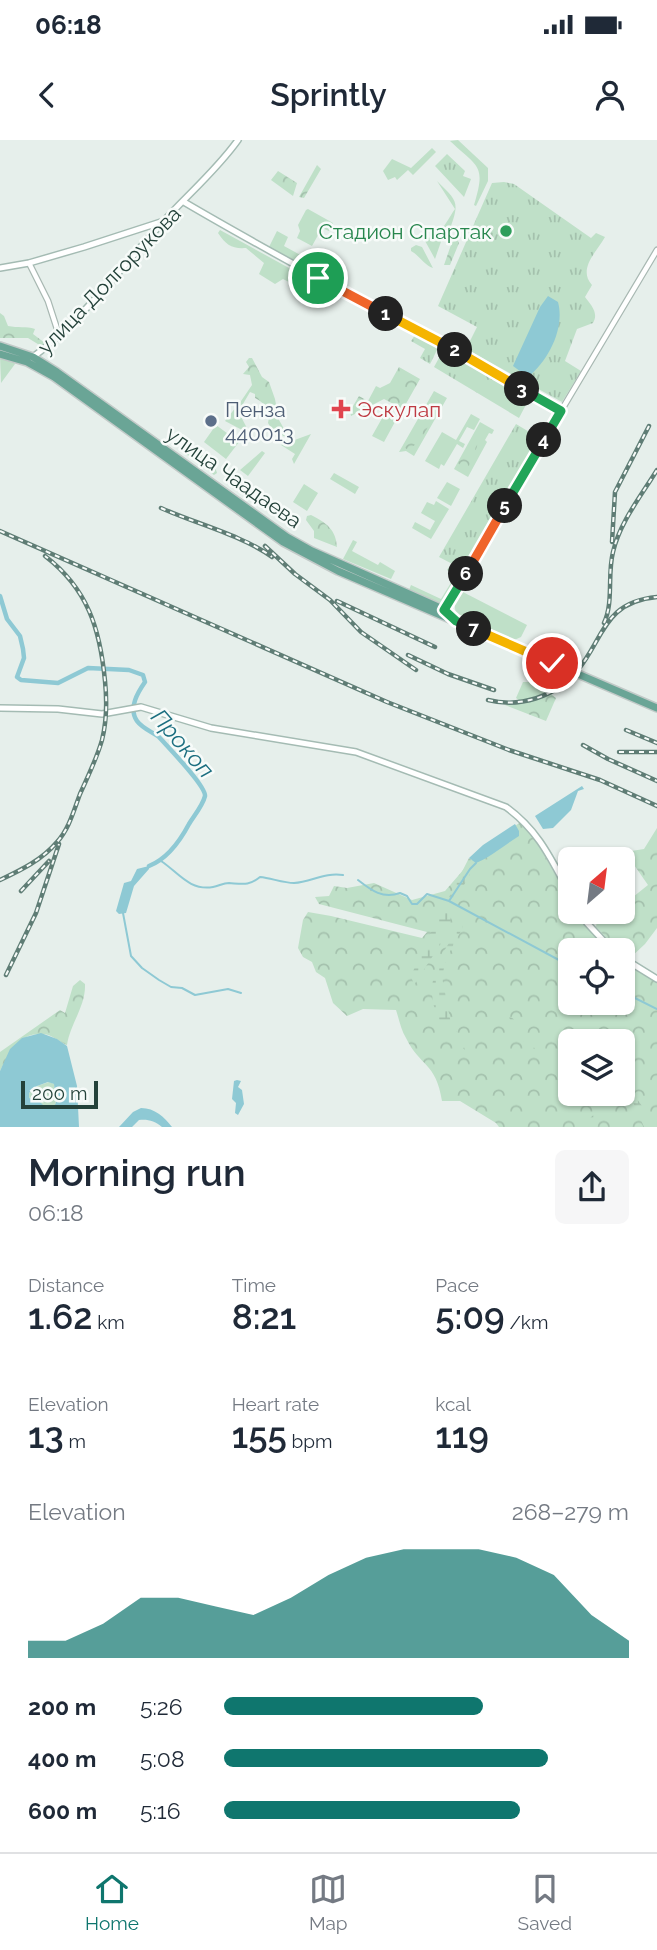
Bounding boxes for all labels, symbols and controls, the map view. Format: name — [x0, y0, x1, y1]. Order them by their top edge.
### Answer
text: 06:18 — [35, 10, 102, 40]
icon: back — [28, 76, 66, 114]
text: Sprintly — [270, 76, 387, 113]
icon: person — [591, 76, 629, 114]
street label: улица Долгорукова — [32, 201, 186, 359]
place label: Стадион Спартак — [318, 219, 492, 244]
marker: Стадион Спартак — [498, 223, 514, 239]
pin — [288, 248, 348, 308]
icon: arrive — [299, 259, 337, 297]
pin: 1 — [368, 296, 404, 332]
text: 1 — [381, 302, 390, 324]
pin: 2 — [438, 332, 472, 368]
text: 2 — [449, 338, 460, 360]
pin: 3 — [504, 372, 540, 406]
text: 3 — [516, 377, 527, 399]
place label: Пенза 440013 — [225, 397, 294, 446]
place label: Эскулап — [357, 397, 441, 422]
marker: Эскулап — [331, 399, 351, 419]
marker: Пенза 440013 — [203, 413, 219, 429]
street label: улица Чаадаева — [161, 421, 307, 533]
pin: 4 — [526, 422, 562, 458]
text: 4 — [538, 428, 549, 450]
pin: 5 — [488, 488, 522, 524]
text: 5 — [499, 494, 510, 516]
pin: 6 — [448, 556, 484, 592]
text: 6 — [460, 562, 471, 584]
pin: 7 — [456, 612, 491, 646]
text: 7 — [468, 617, 479, 639]
pin — [522, 633, 582, 693]
icon: check — [533, 644, 571, 682]
water label: Прокоп — [146, 703, 220, 783]
north arrow — [558, 847, 635, 924]
map controls — [558, 847, 635, 1106]
button: locate — [558, 938, 635, 1015]
button: layers — [558, 1029, 635, 1106]
scale bar — [21, 1078, 98, 1110]
text: 200 m — [32, 1082, 87, 1104]
text: Morning run — [28, 1150, 246, 1195]
button: share — [555, 1150, 629, 1224]
text: 06:18 — [28, 1199, 84, 1226]
text: Distance — [28, 1274, 104, 1296]
text: Time — [232, 1274, 276, 1296]
text: Pace — [435, 1274, 479, 1296]
text: 1.62 — [28, 1296, 92, 1337]
text: 8:21 — [232, 1296, 296, 1337]
text: 5:09 — [435, 1296, 505, 1337]
text: km — [92, 1311, 125, 1333]
text: /km — [505, 1311, 548, 1333]
text: Elevation — [28, 1393, 109, 1415]
text: Heart rate — [232, 1393, 319, 1415]
text: kcal — [435, 1393, 471, 1415]
text: 13 — [28, 1415, 64, 1456]
text: 155 — [232, 1415, 287, 1456]
text: 119 — [435, 1415, 489, 1456]
text: m — [64, 1430, 86, 1452]
text: bpm — [287, 1430, 332, 1452]
text: Elevation — [28, 1498, 126, 1525]
text: 268–279 m — [512, 1498, 629, 1525]
text: 200 m — [28, 1693, 96, 1720]
text: 5:26 — [140, 1693, 183, 1720]
text: 400 m — [28, 1745, 96, 1772]
text: 5:08 — [140, 1745, 185, 1772]
text: 600 m — [28, 1797, 97, 1824]
text: 5:16 — [140, 1797, 181, 1824]
tab: Home — [85, 1870, 139, 1934]
tab: Map — [309, 1870, 348, 1934]
tab: Saved — [518, 1870, 572, 1934]

